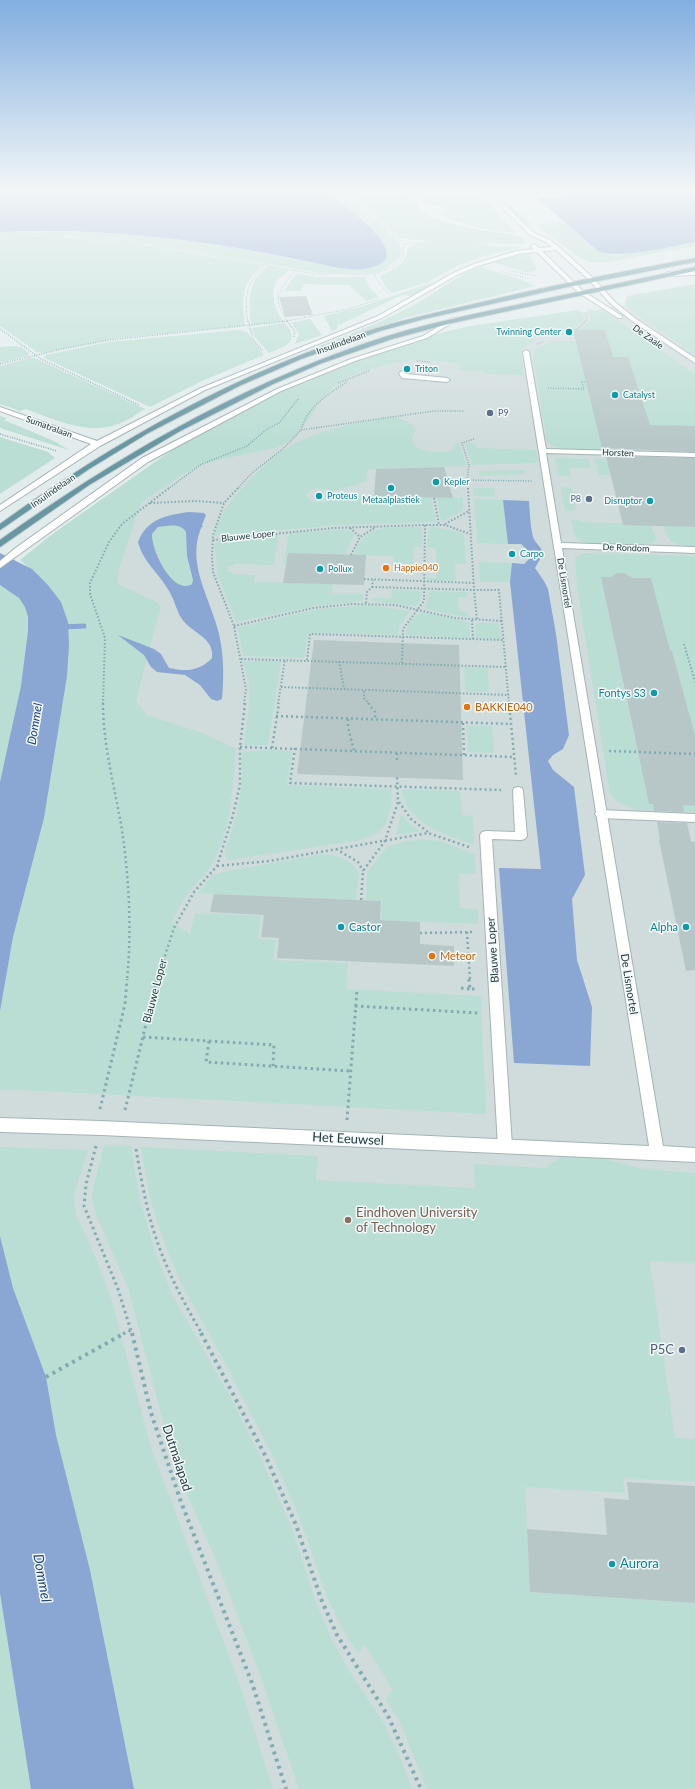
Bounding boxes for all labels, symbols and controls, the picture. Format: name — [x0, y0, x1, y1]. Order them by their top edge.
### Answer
street label: De Zaale — [631, 323, 665, 351]
place label: Twinning Center — [496, 327, 561, 337]
marker: Twinning Center — [564, 327, 574, 337]
street label: Insulindelaan — [315, 329, 367, 357]
marker: Triton — [402, 364, 412, 374]
place label: Triton — [415, 364, 438, 374]
marker: Catalyst — [610, 390, 620, 400]
place label: Catalyst — [623, 390, 655, 400]
marker: P9 — [485, 408, 495, 418]
place label: P9 — [498, 408, 509, 418]
street label: Sumatralaan — [24, 414, 74, 440]
street label: Horsten — [602, 447, 634, 459]
street label: Insulindelaan — [29, 472, 77, 510]
marker: Kepler — [431, 477, 441, 487]
place label: Kepler — [444, 477, 470, 487]
marker: Metaalplastiek — [386, 483, 396, 493]
marker: Proteus — [314, 491, 324, 501]
place label: Proteus — [327, 491, 357, 501]
place label: P8 — [570, 494, 581, 504]
marker: P8 — [584, 494, 594, 504]
place label: Metaalplastiek — [362, 495, 420, 505]
place label: Disruptor — [604, 496, 642, 506]
marker: Disruptor — [645, 496, 655, 506]
street label: Blauwe Loper — [221, 528, 275, 544]
street label: De Rondom — [602, 542, 650, 554]
marker: Carpo — [507, 549, 517, 559]
place label: Carpo — [520, 549, 544, 559]
street label: De Lismortel — [555, 557, 573, 609]
marker: Happie040 — [381, 563, 391, 573]
place label: Happie040 — [394, 563, 438, 573]
marker: Pollux — [315, 564, 325, 574]
place label: Pollux — [328, 564, 352, 574]
place label: Fontys S3 — [599, 686, 646, 700]
marker: Fontys S3 — [649, 688, 659, 698]
place label: BAKKIE040 — [475, 700, 533, 714]
water label: Dommel — [25, 702, 45, 746]
marker: BAKKIE040 — [462, 702, 472, 712]
street label: Blauwe Loper — [484, 917, 502, 983]
place label: Castor — [349, 920, 381, 934]
place label: Alpha — [650, 920, 678, 934]
marker: Castor — [336, 922, 346, 932]
marker: Alpha — [681, 922, 691, 932]
place label: Meteor — [440, 949, 476, 963]
marker: Meteor — [427, 951, 437, 961]
street label: De Lismortel — [618, 953, 640, 1015]
street label: Blauwe Loper — [140, 957, 170, 1025]
street label: Het Eeuwsel — [312, 1129, 384, 1149]
place label: Eindhoven University of Technology — [356, 1205, 477, 1236]
marker: Eindhoven University of Technology — [343, 1215, 353, 1225]
place label: P5C — [650, 1342, 674, 1358]
marker: P5C — [677, 1345, 687, 1355]
street label: Dutmalapad — [159, 1423, 195, 1493]
water label: Dommel — [29, 1552, 55, 1604]
place label: Aurora — [620, 1556, 659, 1572]
marker: Aurora — [607, 1559, 617, 1569]

